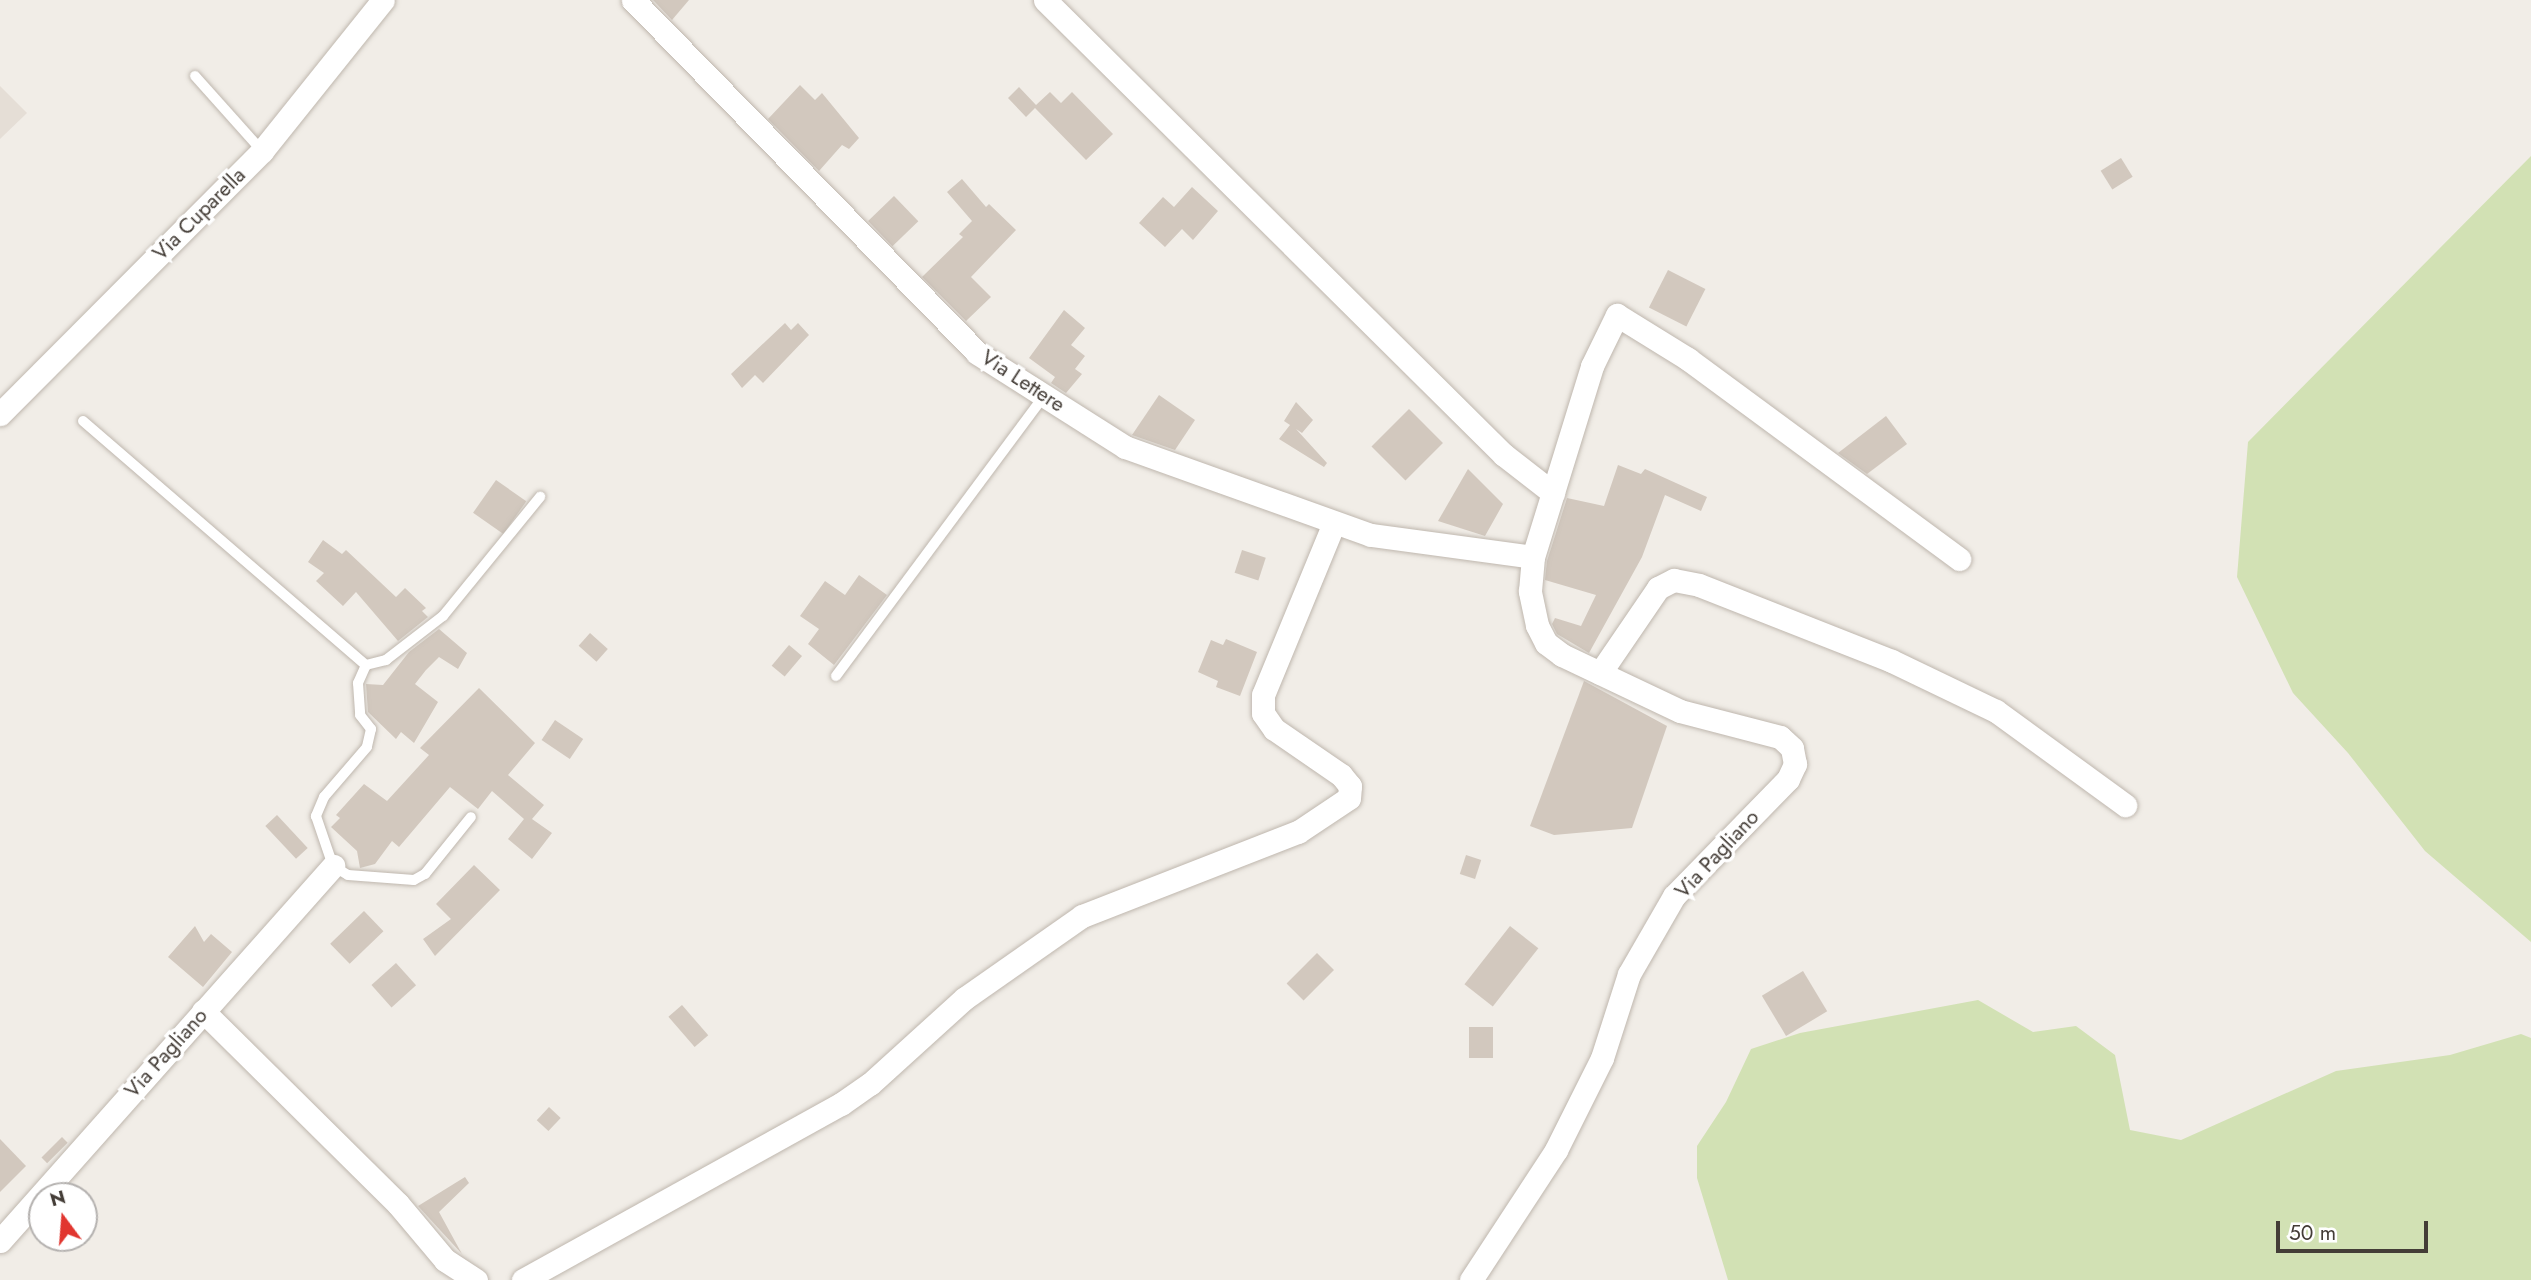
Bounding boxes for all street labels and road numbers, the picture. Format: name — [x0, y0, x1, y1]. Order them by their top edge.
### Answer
street label: Via Cuparella — [147, 162, 251, 266]
street label: Via Lettere — [976, 345, 1070, 417]
street label: Via Pagliano — [1670, 805, 1764, 903]
street label: Via Pagliano — [119, 1003, 213, 1103]

